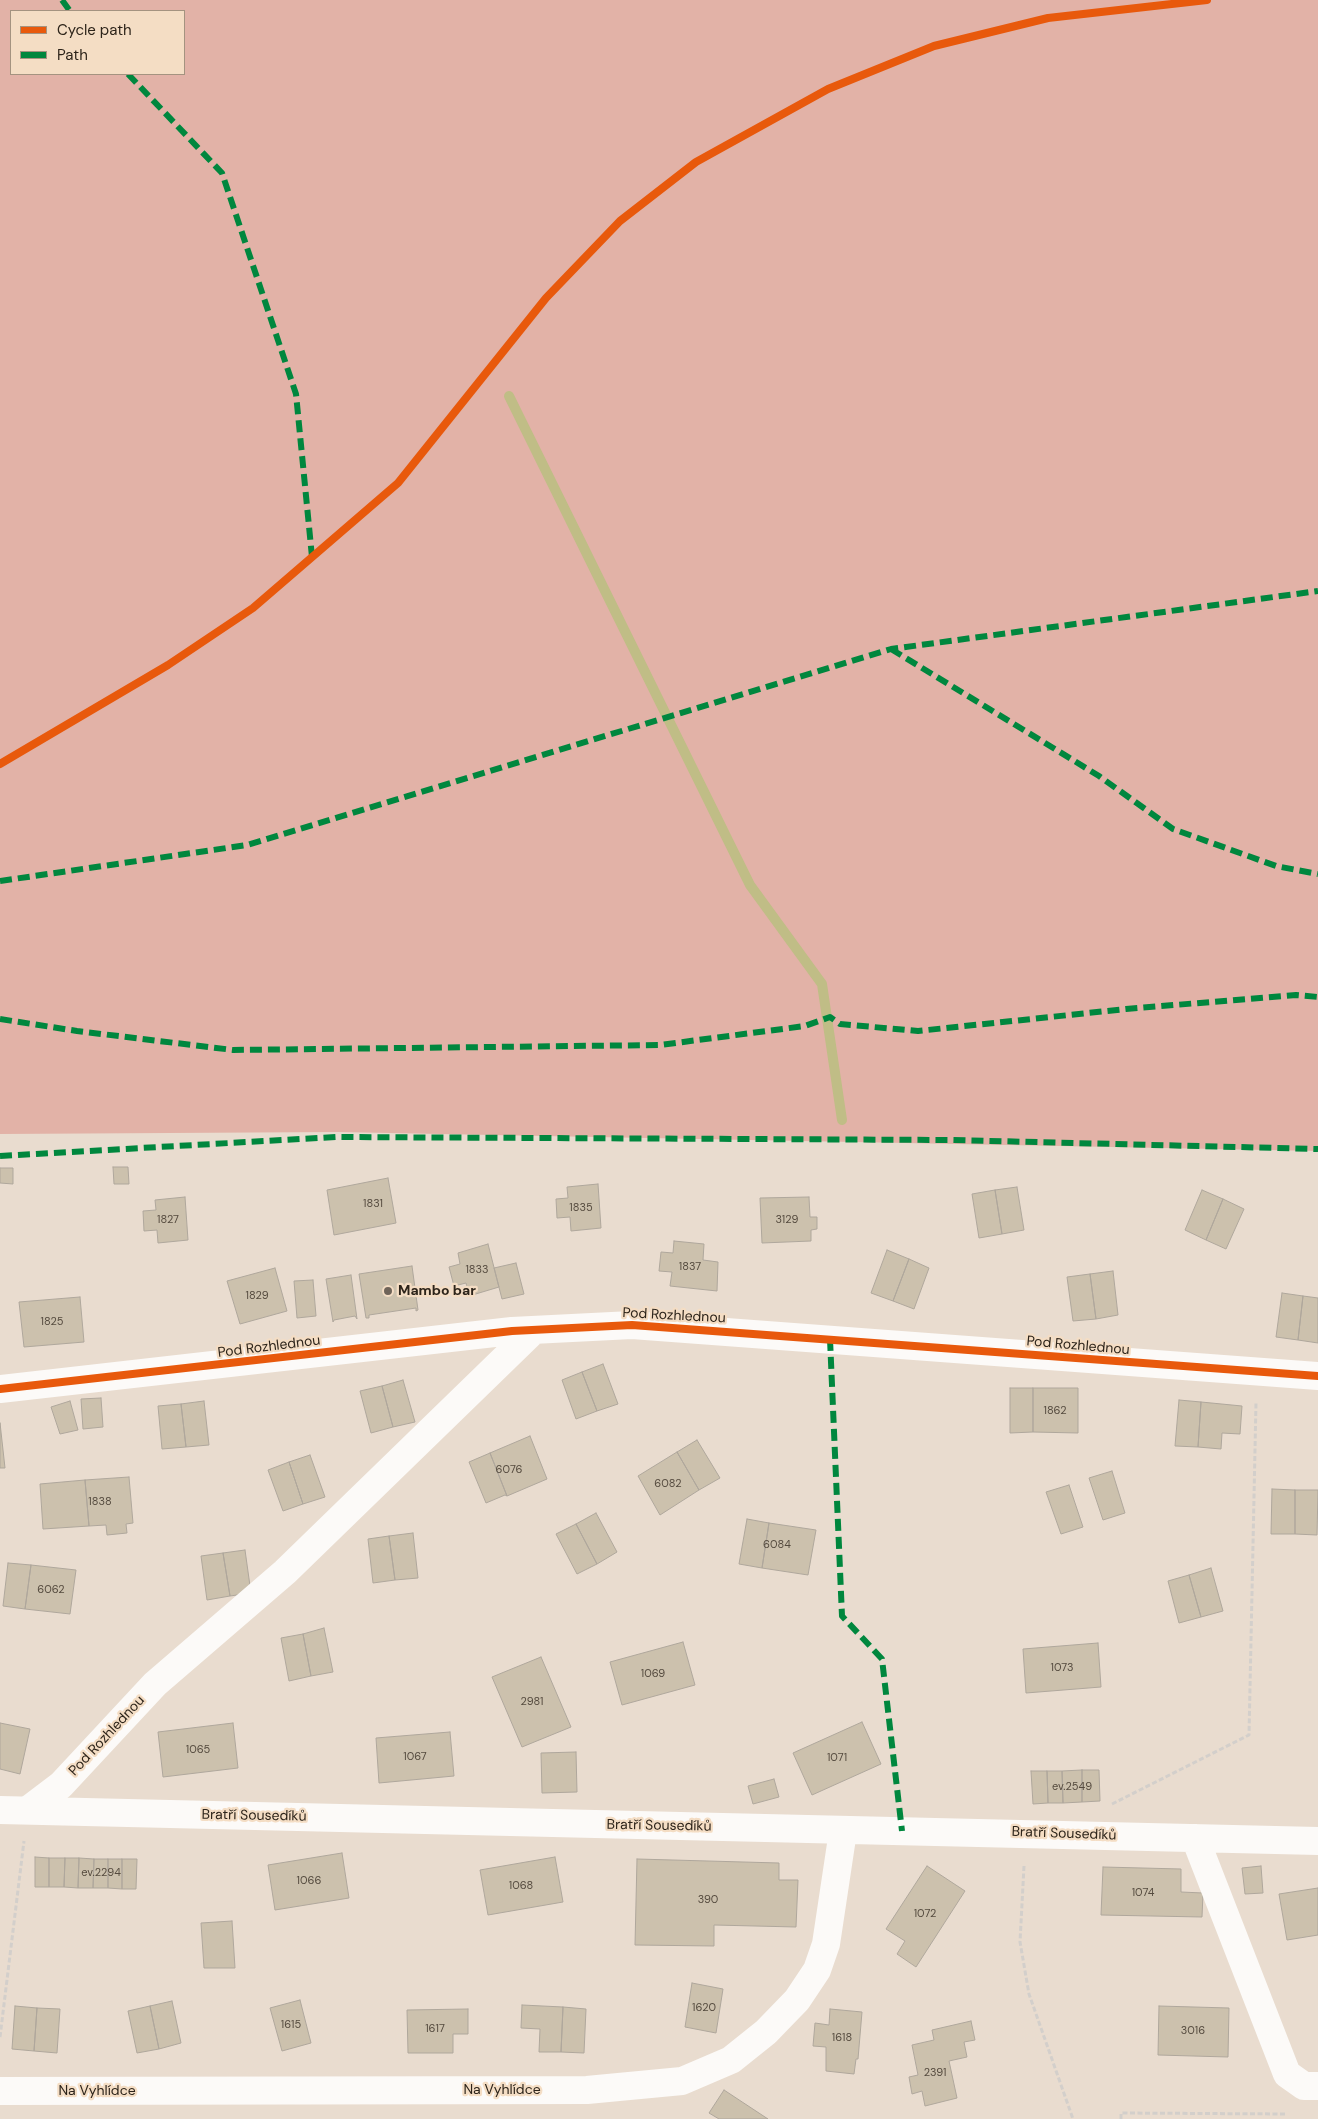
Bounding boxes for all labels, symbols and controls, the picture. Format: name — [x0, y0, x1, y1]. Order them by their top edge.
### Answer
legend — [10, 10, 185, 75]
text: Cycle path — [57, 20, 132, 40]
text: Path — [57, 45, 88, 65]
house number: 1831 — [363, 1197, 383, 1211]
house number: 1835 — [569, 1201, 593, 1215]
house number: 1827 — [157, 1213, 179, 1227]
house number: 3129 — [776, 1213, 798, 1227]
house number: 1837 — [679, 1260, 701, 1274]
house number: 1833 — [465, 1263, 489, 1277]
place label: Mambo bar — [398, 1283, 476, 1299]
marker: Mambo bar — [382, 1285, 394, 1297]
house number: 1829 — [245, 1289, 269, 1303]
street label: Pod Rozhlednou — [622, 1305, 726, 1327]
house number: 1825 — [41, 1315, 63, 1329]
street label: Pod Rozhlednou — [217, 1332, 321, 1362]
street label: Pod Rozhlednou — [1026, 1333, 1130, 1359]
house number: 1862 — [1043, 1404, 1067, 1418]
house number: 6076 — [496, 1463, 522, 1477]
house number: 6082 — [654, 1477, 682, 1491]
house number: 1838 — [88, 1495, 112, 1509]
house number: 6084 — [763, 1538, 791, 1552]
house number: 6062 — [37, 1583, 65, 1597]
house number: 1073 — [1051, 1661, 1073, 1675]
house number: 1069 — [641, 1667, 665, 1681]
street label: Pod Rozhlednou — [66, 1692, 148, 1780]
house number: 2981 — [521, 1695, 543, 1709]
house number: 1065 — [186, 1743, 210, 1757]
house number: 1067 — [403, 1750, 427, 1764]
house number: 1071 — [827, 1751, 847, 1765]
house number: ev.2549 — [1052, 1780, 1092, 1794]
street label: Bratří Sousedíků — [201, 1807, 307, 1825]
street label: Bratří Sousedíků — [606, 1817, 712, 1835]
street label: Bratří Sousedíků — [1011, 1824, 1117, 1844]
house number: ev.2294 — [81, 1866, 121, 1880]
house number: 1066 — [297, 1874, 321, 1888]
house number: 1068 — [509, 1879, 533, 1893]
house number: 1074 — [1132, 1886, 1154, 1900]
house number: 390 — [698, 1893, 718, 1907]
house number: 1072 — [914, 1907, 936, 1921]
house number: 1620 — [692, 2001, 716, 2015]
house number: 1615 — [281, 2018, 301, 2032]
house number: 1617 — [425, 2022, 445, 2036]
house number: 3016 — [1181, 2024, 1205, 2038]
house number: 1618 — [832, 2031, 852, 2045]
house number: 2391 — [924, 2066, 946, 2080]
street label: Na Vyhlídce — [463, 2082, 541, 2098]
street label: Na Vyhlídce — [58, 2083, 136, 2099]

